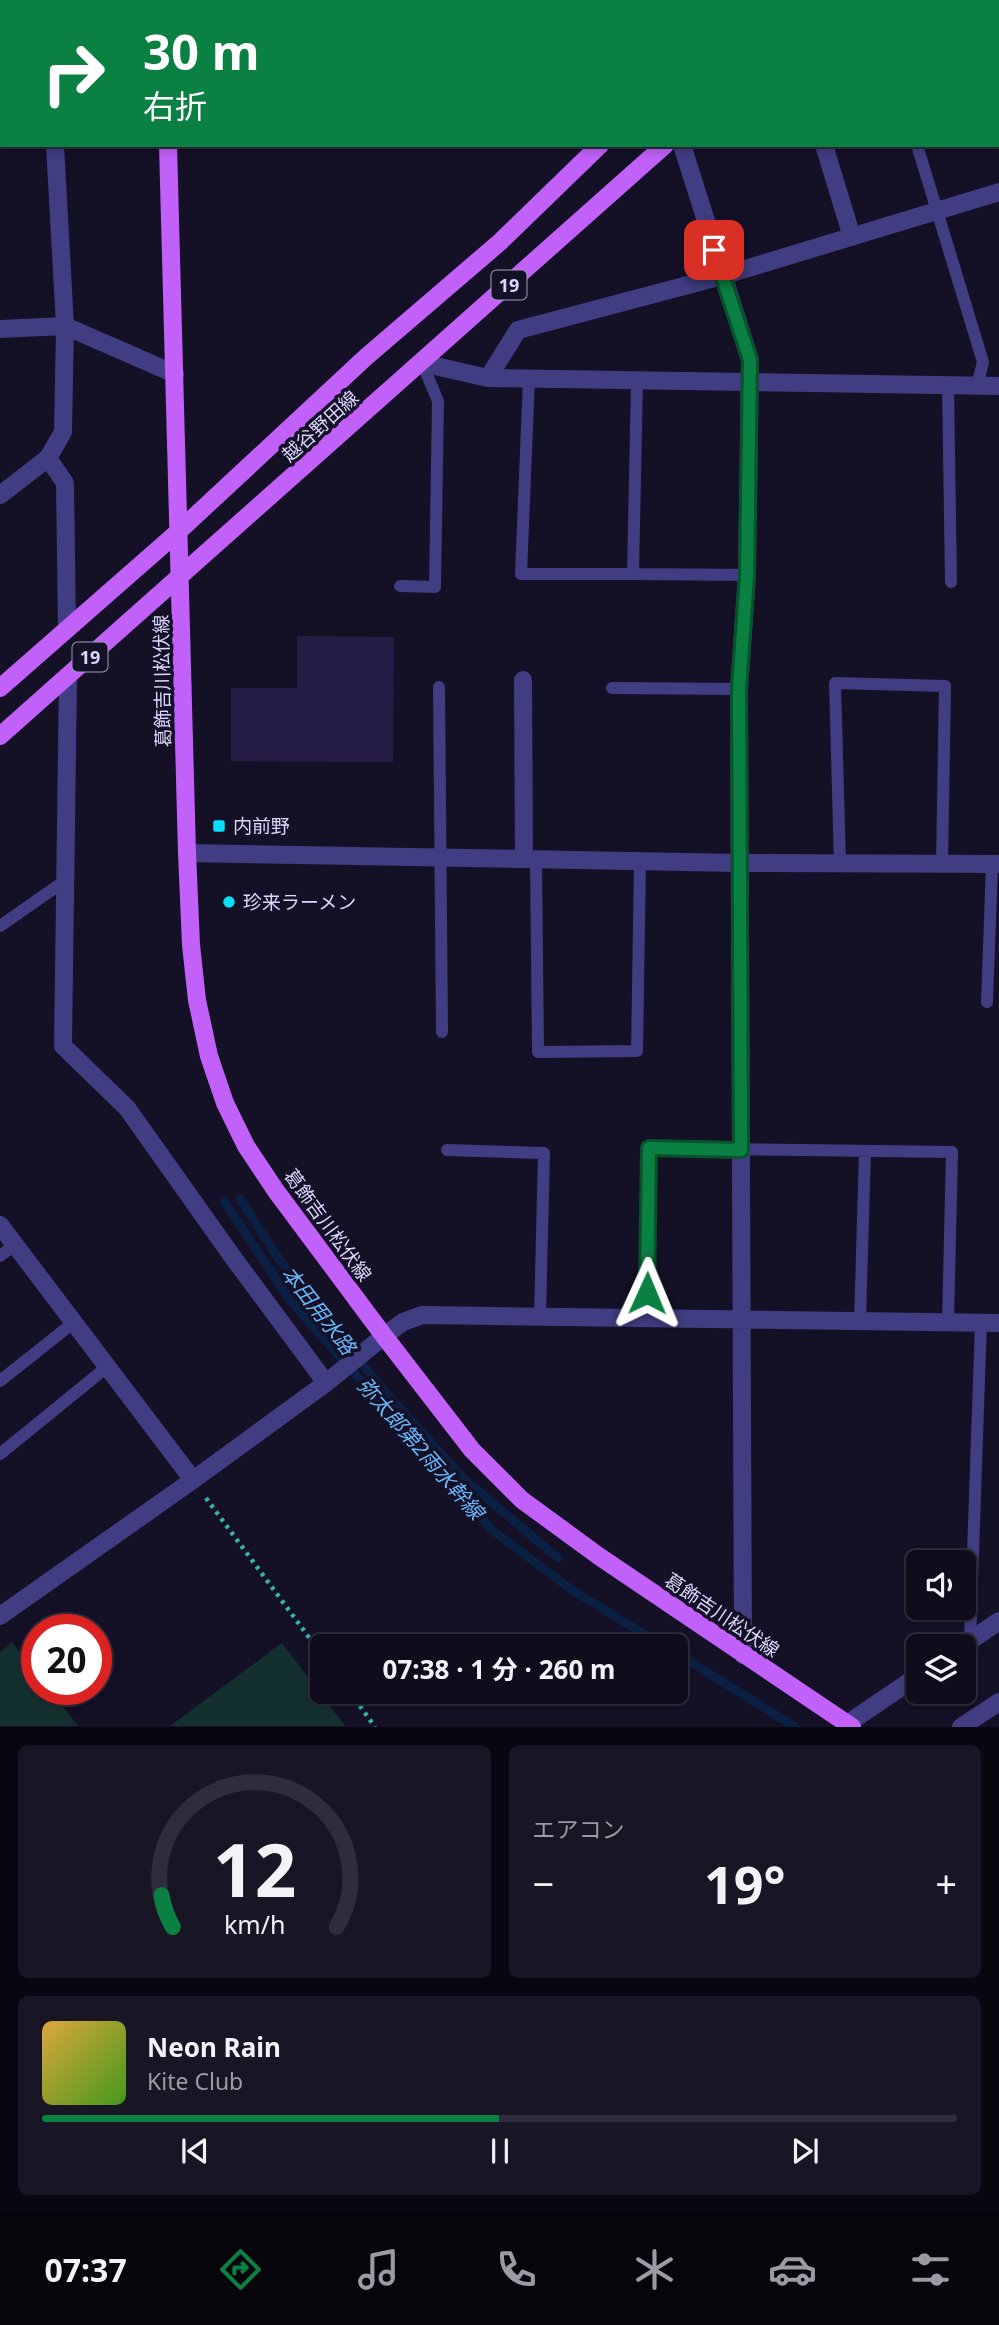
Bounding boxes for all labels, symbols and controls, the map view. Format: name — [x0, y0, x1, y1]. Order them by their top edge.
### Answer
text: 30 m — [143, 18, 260, 84]
icon: right — [28, 28, 119, 119]
text: 右折 — [143, 84, 207, 127]
pin — [684, 220, 744, 280]
icon: arrive — [695, 231, 733, 269]
road number: 19 — [491, 270, 526, 300]
street label: 越谷野田線 — [276, 385, 364, 467]
street label: 葛飾吉川松伏線 — [148, 614, 176, 748]
road number: 19 — [72, 642, 108, 672]
place label: 内前野 — [233, 813, 290, 839]
marker: 内前野 — [211, 818, 227, 834]
place label: 珍来ラーメン — [243, 889, 356, 915]
marker: 珍来ラーメン — [221, 894, 237, 910]
street label: 葛飾吉川松伏線 — [278, 1164, 378, 1286]
position arrow — [610, 1256, 684, 1330]
water label: 本田用水路 — [276, 1260, 364, 1362]
water label: 弥太郎第2雨水幹線 — [352, 1371, 492, 1527]
map controls — [906, 1550, 976, 1704]
button: sound — [906, 1550, 976, 1620]
street label: 葛飾吉川松伏線 — [660, 1567, 784, 1663]
speed limit sign: 20 — [21, 1614, 112, 1705]
button: layers — [906, 1634, 976, 1704]
text: 07:38 · 1 分 · 260 m — [383, 1651, 615, 1687]
text: エアコン — [533, 1813, 625, 1845]
text: 12 — [213, 1820, 296, 1919]
text: 19° — [704, 1848, 786, 1919]
text: − — [533, 1857, 554, 1909]
text: + — [935, 1857, 957, 1909]
text: km/h — [223, 1907, 285, 1941]
text: Neon Rain — [147, 2029, 281, 2065]
text: Kite Club — [147, 2065, 243, 2097]
icon: previous — [176, 2132, 214, 2170]
icon: pause — [481, 2132, 519, 2170]
icon: next — [786, 2132, 824, 2170]
icon: directions — [216, 2245, 265, 2294]
icon: music — [354, 2245, 403, 2294]
icon: phone — [492, 2245, 541, 2294]
icon: climate — [630, 2245, 679, 2294]
icon: car — [768, 2245, 817, 2294]
icon: filters — [906, 2245, 955, 2294]
text: 07:37 — [44, 2248, 127, 2291]

